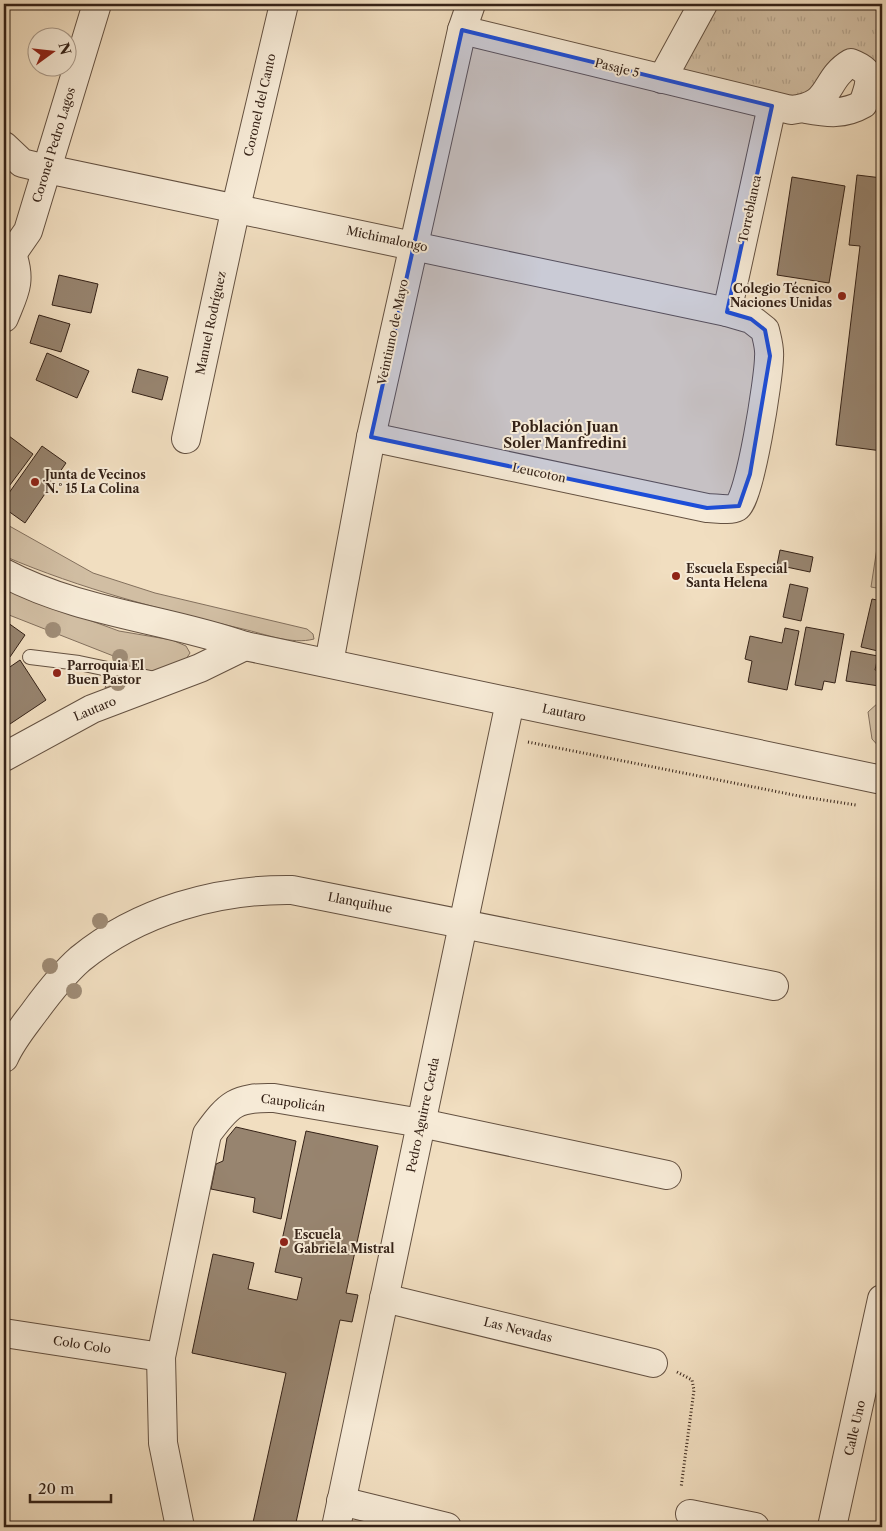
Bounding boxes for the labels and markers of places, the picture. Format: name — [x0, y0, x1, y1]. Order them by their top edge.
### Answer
place label: Colegio Técnico Naciones Unidas — [730, 281, 832, 310]
marker: Colegio Técnico Naciones Unidas — [836, 290, 848, 302]
place label: Junta de Vecinos N.° 15 La Colina — [43, 467, 146, 496]
marker: Junta de Vecinos N.° 15 La Colina — [29, 476, 41, 488]
place label: Escuela Especial Santa Helena — [686, 561, 788, 590]
marker: Escuela Especial Santa Helena — [670, 570, 682, 582]
place label: Parroquia El Buen Pastor — [67, 658, 144, 687]
marker: Parroquia El Buen Pastor — [51, 667, 63, 679]
place label: Escuela Gabriela Mistral — [294, 1227, 395, 1256]
marker: Escuela Gabriela Mistral — [278, 1236, 290, 1248]

